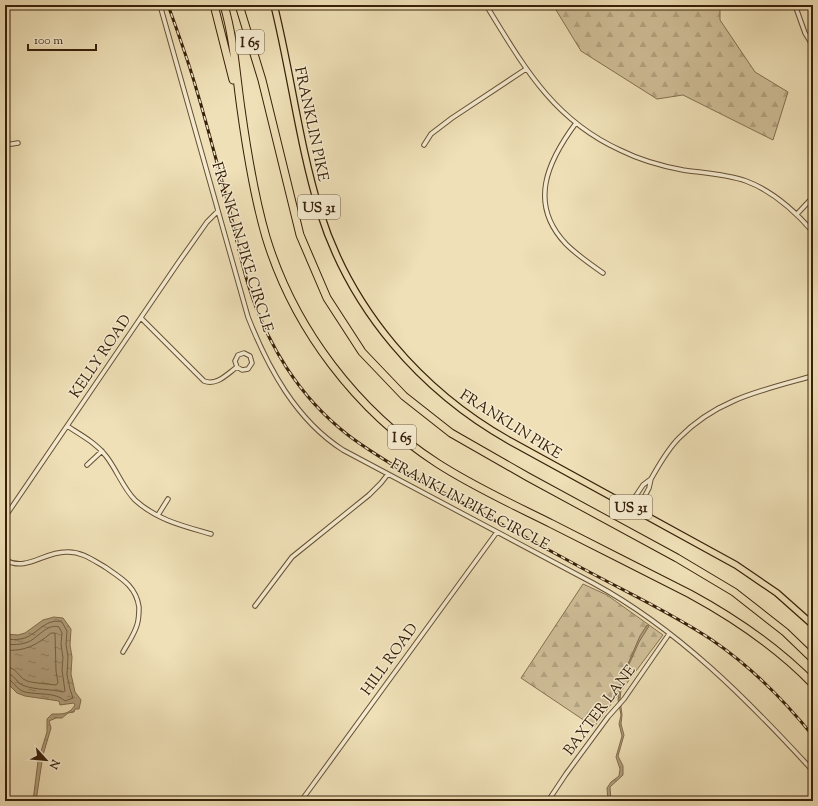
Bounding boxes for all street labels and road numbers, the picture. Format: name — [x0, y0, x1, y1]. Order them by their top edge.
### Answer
road number: I 65 — [236, 30, 264, 54]
street label: FRANKLIN PIKE — [288, 65, 333, 183]
street label: FRANKLIN PIKE CIRCLE — [206, 160, 278, 335]
road number: US 31 — [298, 195, 340, 219]
street label: KELLY ROAD — [65, 311, 137, 403]
street label: FRANKLIN PIKE — [455, 385, 565, 465]
road number: I 65 — [388, 425, 416, 449]
street label: FRANKLIN PIKE CIRCLE — [386, 454, 552, 556]
road number: US 31 — [610, 495, 652, 519]
street label: HILL ROAD — [357, 619, 424, 700]
street label: BAXTER LANE — [559, 661, 641, 760]

